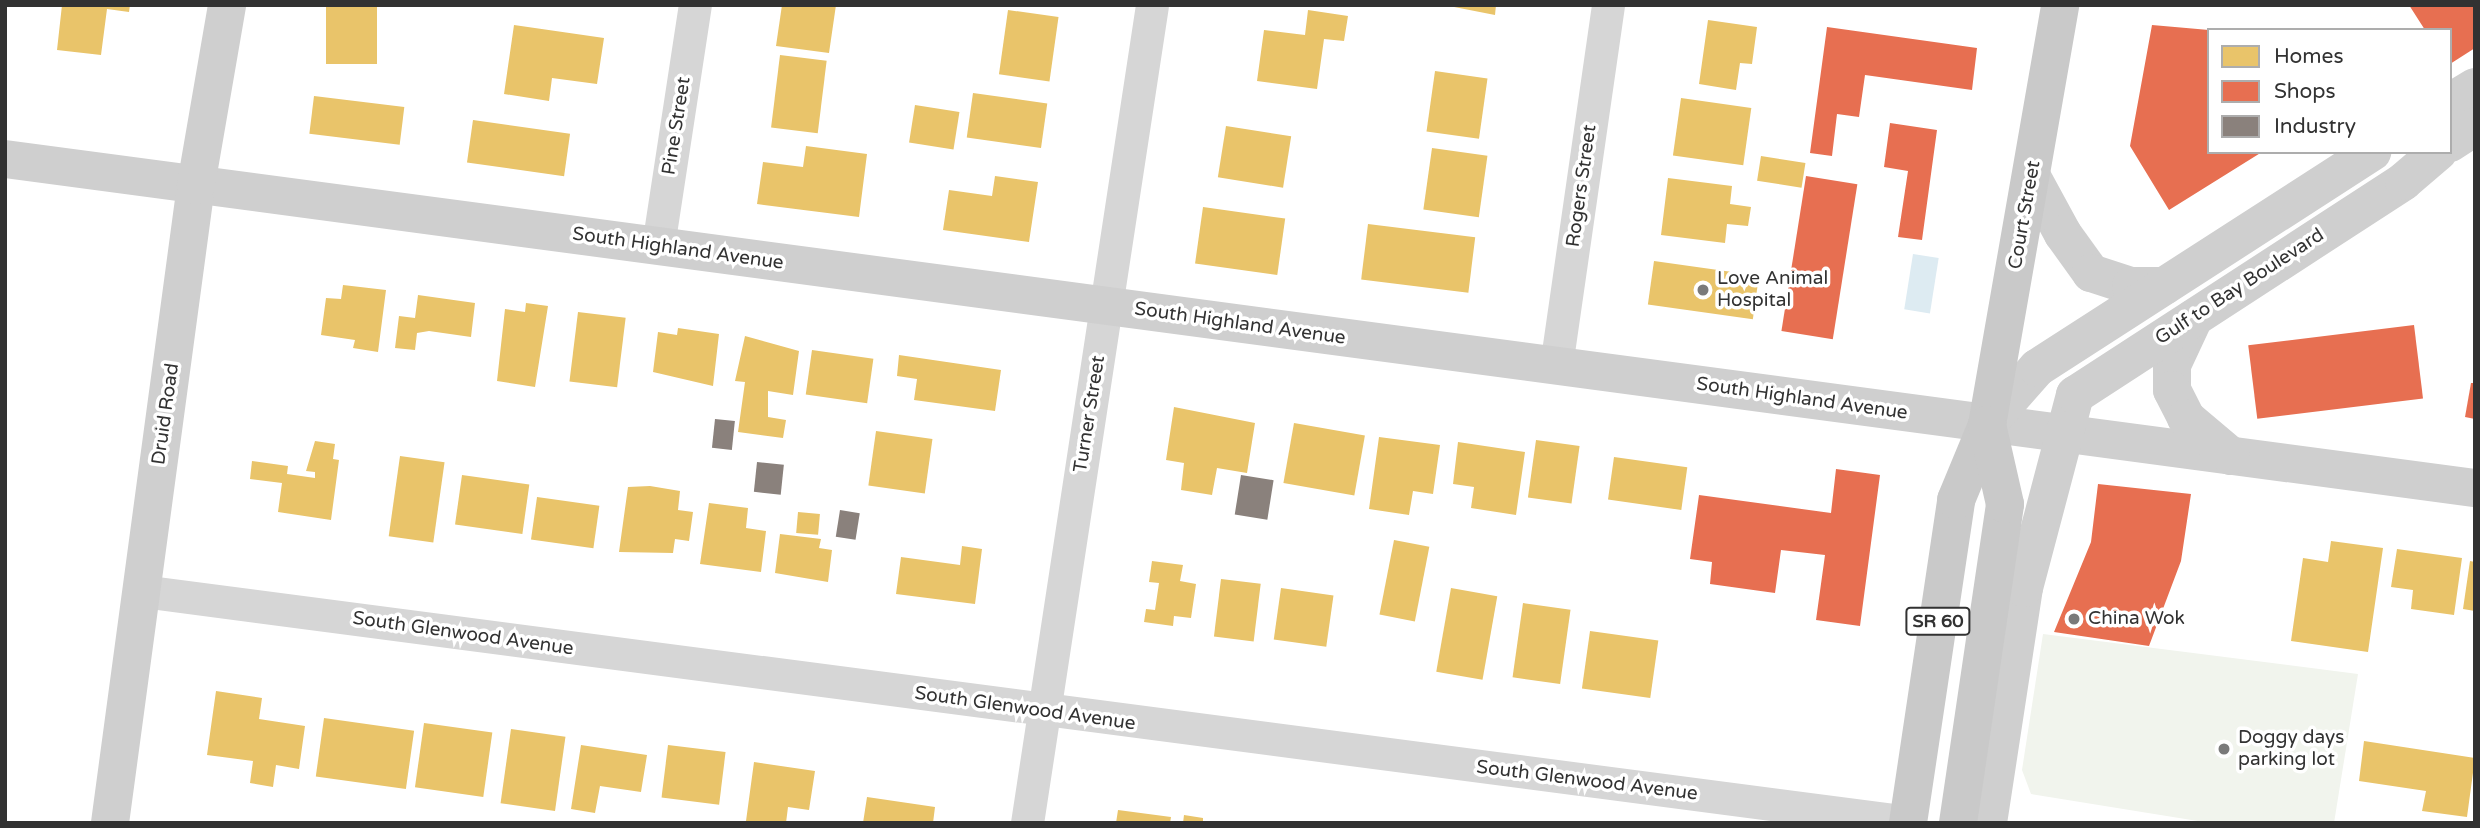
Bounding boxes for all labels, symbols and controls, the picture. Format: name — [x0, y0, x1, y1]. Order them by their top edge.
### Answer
legend — [2207, 28, 2452, 154]
text: Homes — [2274, 44, 2344, 69]
street label: Pine Street — [658, 75, 696, 177]
text: Shops — [2274, 79, 2336, 104]
text: Industry — [2274, 114, 2356, 139]
street label: Rogers Street — [1562, 123, 1602, 249]
street label: Court Street — [2004, 159, 2046, 271]
street label: South Highland Avenue — [571, 223, 785, 275]
street label: Gulf to Bay Boulevard — [2151, 224, 2329, 350]
place label: Love Animal Hospital — [1717, 268, 1828, 312]
marker: Love Animal Hospital — [1695, 282, 1711, 298]
street label: South Highland Avenue — [1133, 298, 1347, 350]
street label: Turner Street — [1070, 354, 1110, 474]
street label: Druid Road — [148, 362, 184, 466]
street label: South Highland Avenue — [1695, 373, 1909, 425]
road number: SR 60 — [1905, 606, 1971, 636]
street label: South Glenwood Avenue — [351, 607, 575, 661]
place label: China Wok — [2088, 608, 2185, 630]
marker: China Wok — [2066, 611, 2082, 627]
street label: South Glenwood Avenue — [913, 682, 1137, 736]
place label: Doggy days parking lot — [2238, 727, 2344, 771]
marker: Doggy days parking lot — [2216, 741, 2232, 757]
street label: South Glenwood Avenue — [1475, 756, 1699, 806]

